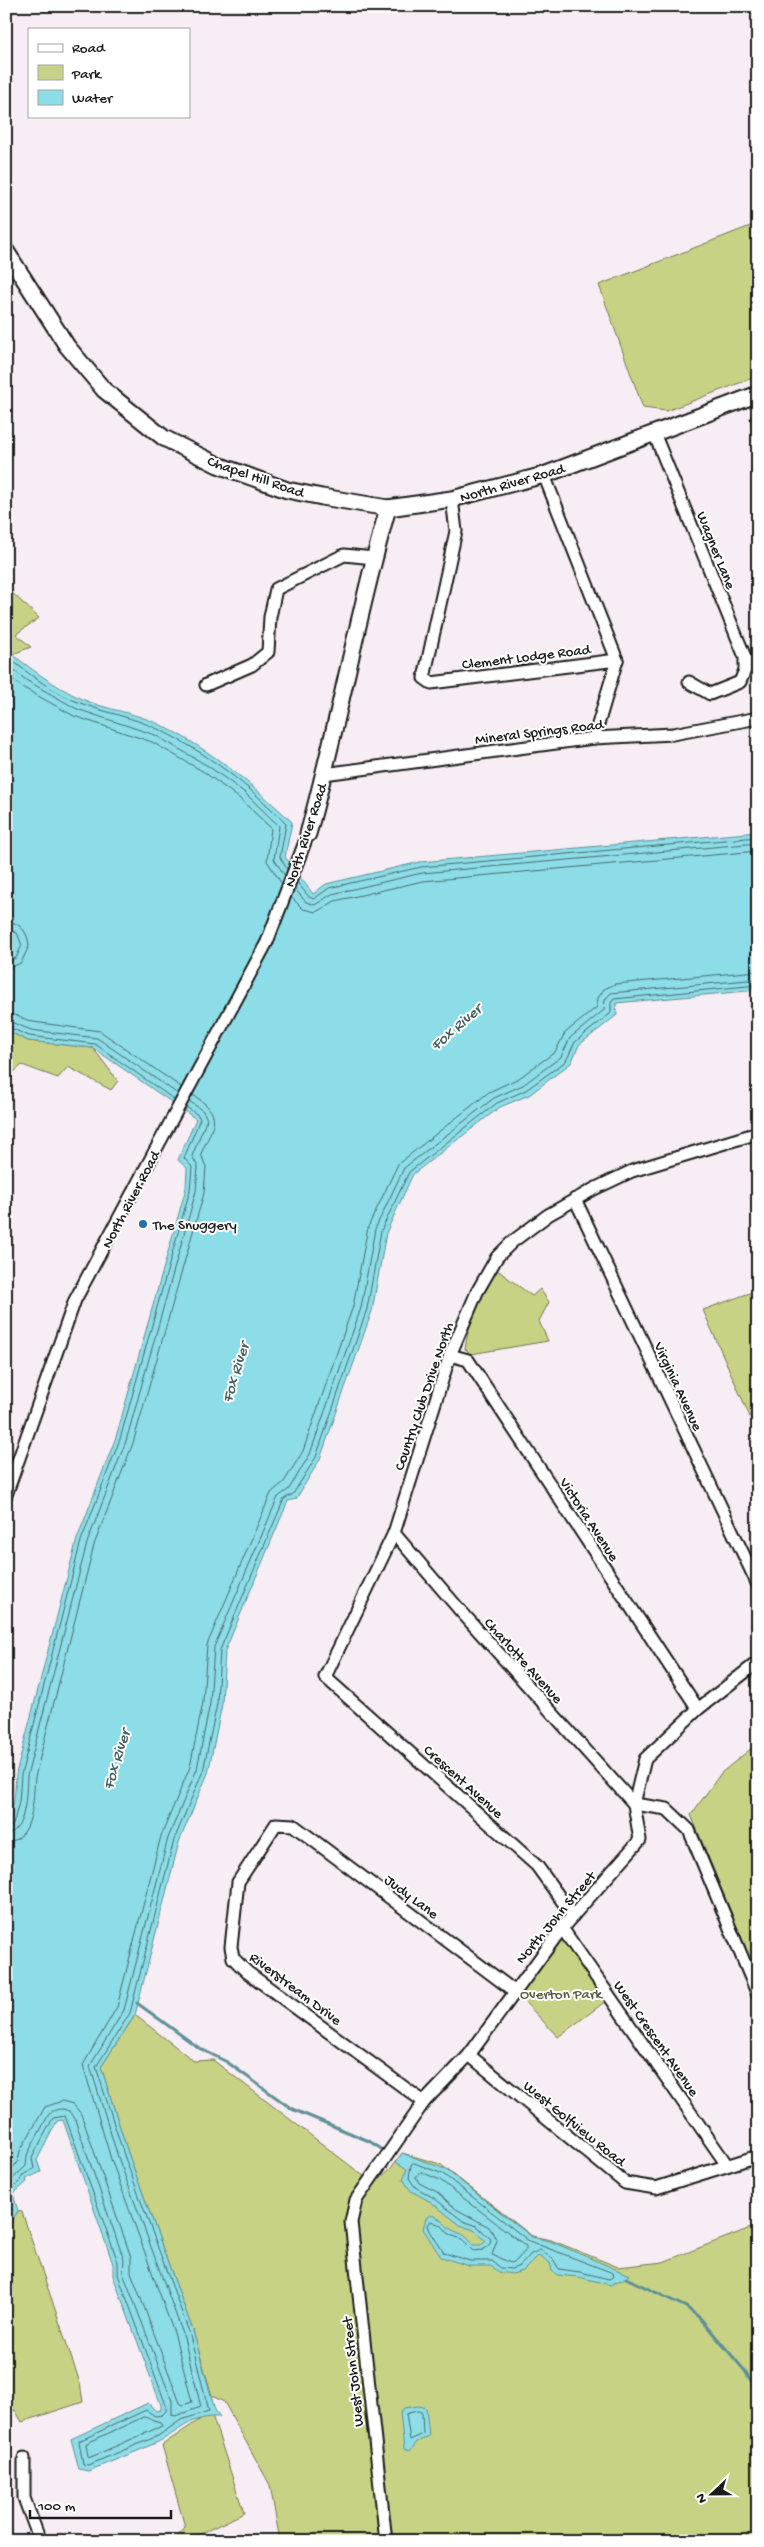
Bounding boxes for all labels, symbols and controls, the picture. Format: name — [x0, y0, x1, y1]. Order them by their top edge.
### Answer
legend — [28, 28, 190, 118]
text: Road — [72, 40, 106, 58]
text: Park — [71, 66, 102, 84]
text: Water — [72, 90, 114, 108]
street label: Chapel Hill Road — [205, 453, 307, 503]
street label: North River Road — [458, 460, 568, 507]
street label: Wagner Lane — [691, 509, 739, 592]
street label: Clement Lodge Road — [461, 641, 593, 675]
street label: Mineral Springs Road — [474, 716, 606, 750]
street label: North River Road — [282, 780, 332, 890]
water label: Fox River — [428, 999, 489, 1056]
street label: North River Road — [99, 1147, 166, 1252]
place label: The Snuggery — [152, 1217, 237, 1235]
marker: The Snuggery — [137, 1218, 149, 1230]
street label: Country Club Drive North — [391, 1320, 459, 1473]
water label: Fox River — [219, 1338, 256, 1405]
street label: Virginia Avenue — [648, 1339, 706, 1434]
street label: Victoria Avenue — [554, 1474, 622, 1566]
street label: Charlotte Avenue — [479, 1615, 566, 1708]
water label: Fox River — [100, 1725, 137, 1792]
street label: Crescent Avenue — [419, 1742, 507, 1823]
street label: North John Street — [513, 1867, 602, 1968]
street label: Judy Lane — [380, 1871, 442, 1924]
street label: Riverstream Drive — [245, 1949, 345, 2030]
street label: West Crescent Avenue — [609, 1978, 702, 2101]
park label: Overton Park — [520, 1986, 603, 2004]
street label: West Golfview Road — [519, 2078, 629, 2172]
street label: West John Street — [339, 2314, 369, 2428]
north arrow — [686, 2470, 736, 2520]
scale bar — [30, 2487, 171, 2519]
text: N — [693, 2491, 712, 2505]
text: 100 m — [37, 2498, 76, 2516]

